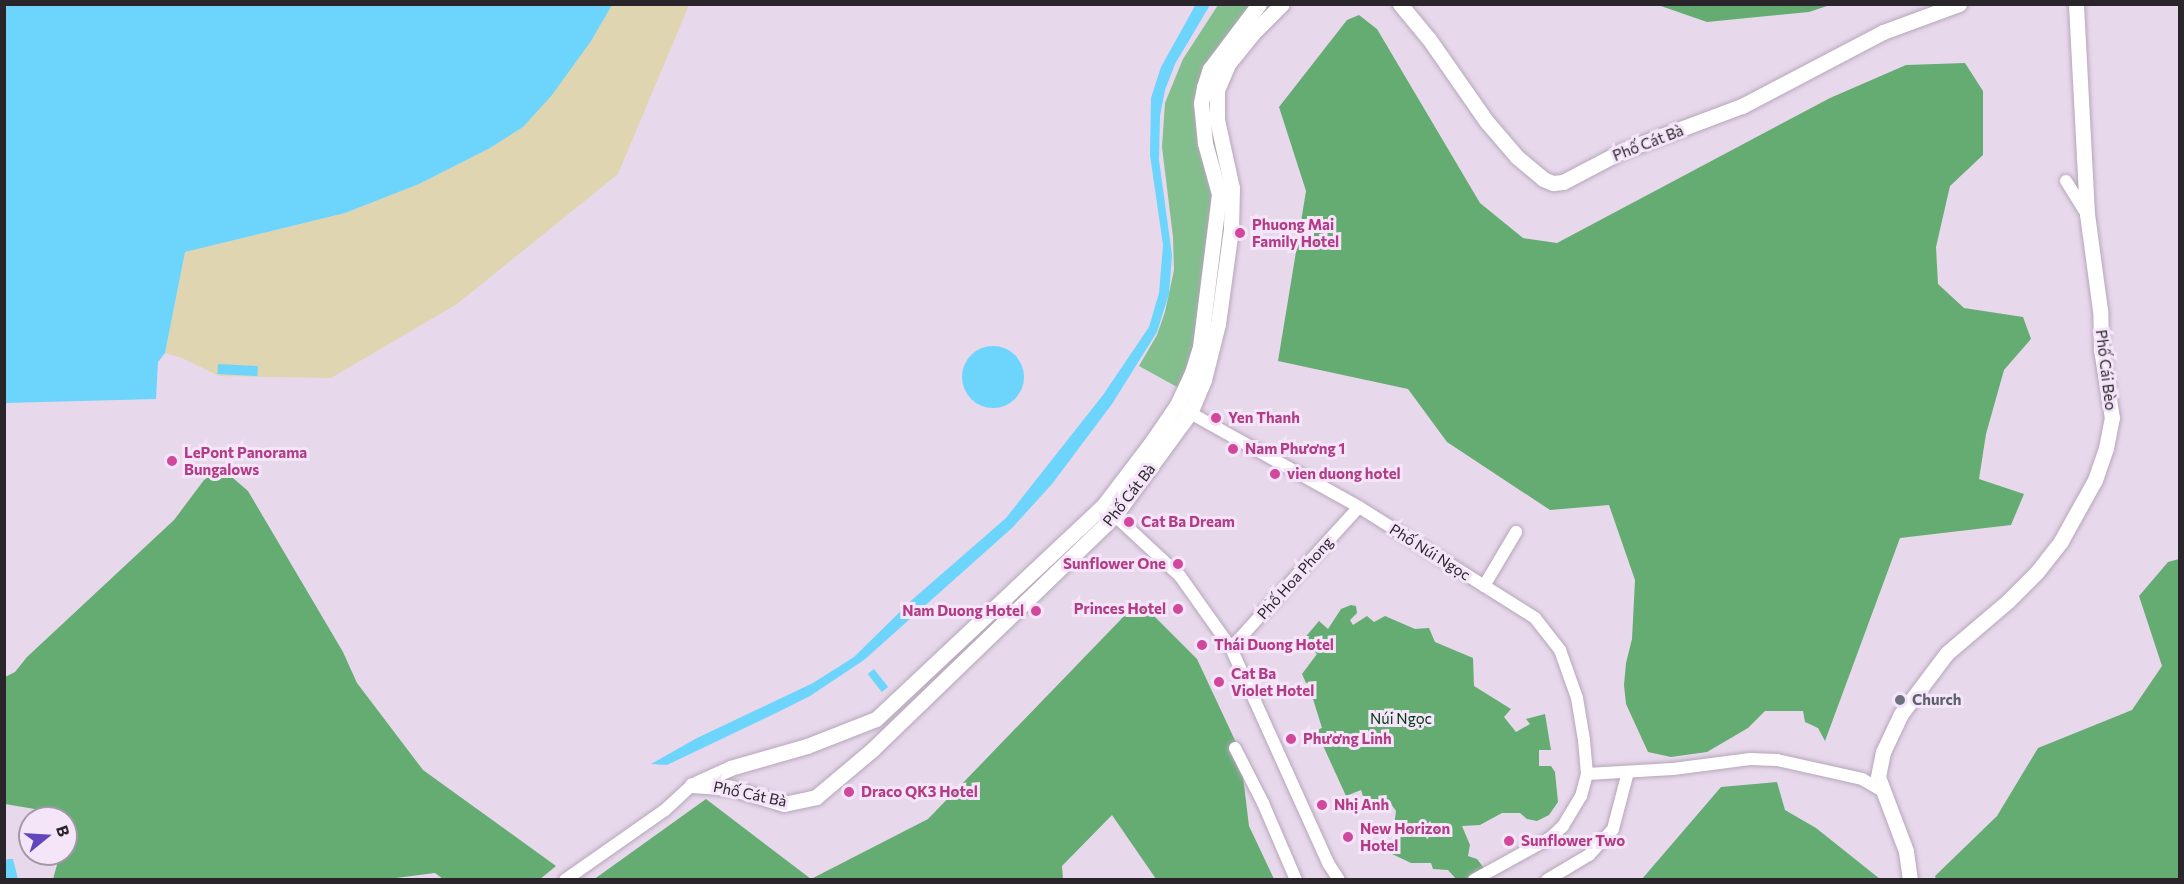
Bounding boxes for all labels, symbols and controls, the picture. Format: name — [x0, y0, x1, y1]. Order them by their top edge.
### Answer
street label: Phố Cát Bà — [1610, 121, 1686, 165]
place label: Phuong Mai Family Hotel — [1252, 215, 1339, 250]
marker: Phuong Mai Family Hotel — [1233, 226, 1247, 240]
street label: Phố Cái Bèo — [2092, 329, 2120, 411]
place label: Yen Thanh — [1228, 409, 1300, 427]
marker: Yen Thanh — [1209, 411, 1223, 425]
place label: Nam Phương 1 — [1245, 440, 1345, 458]
marker: Nam Phương 1 — [1226, 442, 1240, 456]
place label: LePont Panorama Bungalows — [184, 443, 307, 478]
marker: LePont Panorama Bungalows — [165, 454, 179, 468]
street label: Phố Cát Bà — [1099, 460, 1159, 530]
place label: vien duong hotel — [1287, 465, 1401, 483]
marker: vien duong hotel — [1268, 467, 1282, 481]
place label: Cat Ba Dream — [1141, 513, 1235, 531]
marker: Cat Ba Dream — [1122, 515, 1136, 529]
street label: Phố Núi Ngọc — [1386, 520, 1474, 584]
street label: Phố Hoa Phong — [1253, 533, 1337, 623]
place label: Sunflower One — [1063, 555, 1166, 573]
marker: Sunflower One — [1171, 557, 1185, 571]
place label: Princes Hotel — [1074, 600, 1166, 618]
place label: Nam Duong Hotel — [902, 602, 1024, 620]
marker: Princes Hotel — [1171, 602, 1185, 616]
marker: Nam Duong Hotel — [1029, 604, 1043, 618]
place label: Thái Duong Hotel — [1214, 636, 1334, 654]
marker: Thái Duong Hotel — [1195, 638, 1209, 652]
place label: Cat Ba Violet Hotel — [1231, 664, 1314, 699]
marker: Cat Ba Violet Hotel — [1212, 675, 1226, 689]
place label: Church — [1912, 691, 1961, 709]
marker: Church — [1893, 693, 1907, 707]
park label: Núi Ngọc — [1370, 710, 1432, 728]
place label: Phương Linh — [1303, 730, 1392, 748]
marker: Phương Linh — [1284, 732, 1298, 746]
street label: Phố Cát Bà — [712, 777, 788, 811]
place label: Draco QK3 Hotel — [861, 783, 978, 801]
marker: Draco QK3 Hotel — [842, 785, 856, 799]
place label: Nhị Anh — [1334, 796, 1389, 814]
marker: Nhị Anh — [1315, 798, 1329, 812]
north arrow — [18, 806, 78, 866]
place label: New Horizon Hotel — [1360, 819, 1450, 854]
text: B — [53, 823, 74, 839]
marker: New Horizon Hotel — [1341, 830, 1355, 844]
place label: Sunflower Two — [1521, 832, 1625, 850]
marker: Sunflower Two — [1502, 834, 1516, 848]

